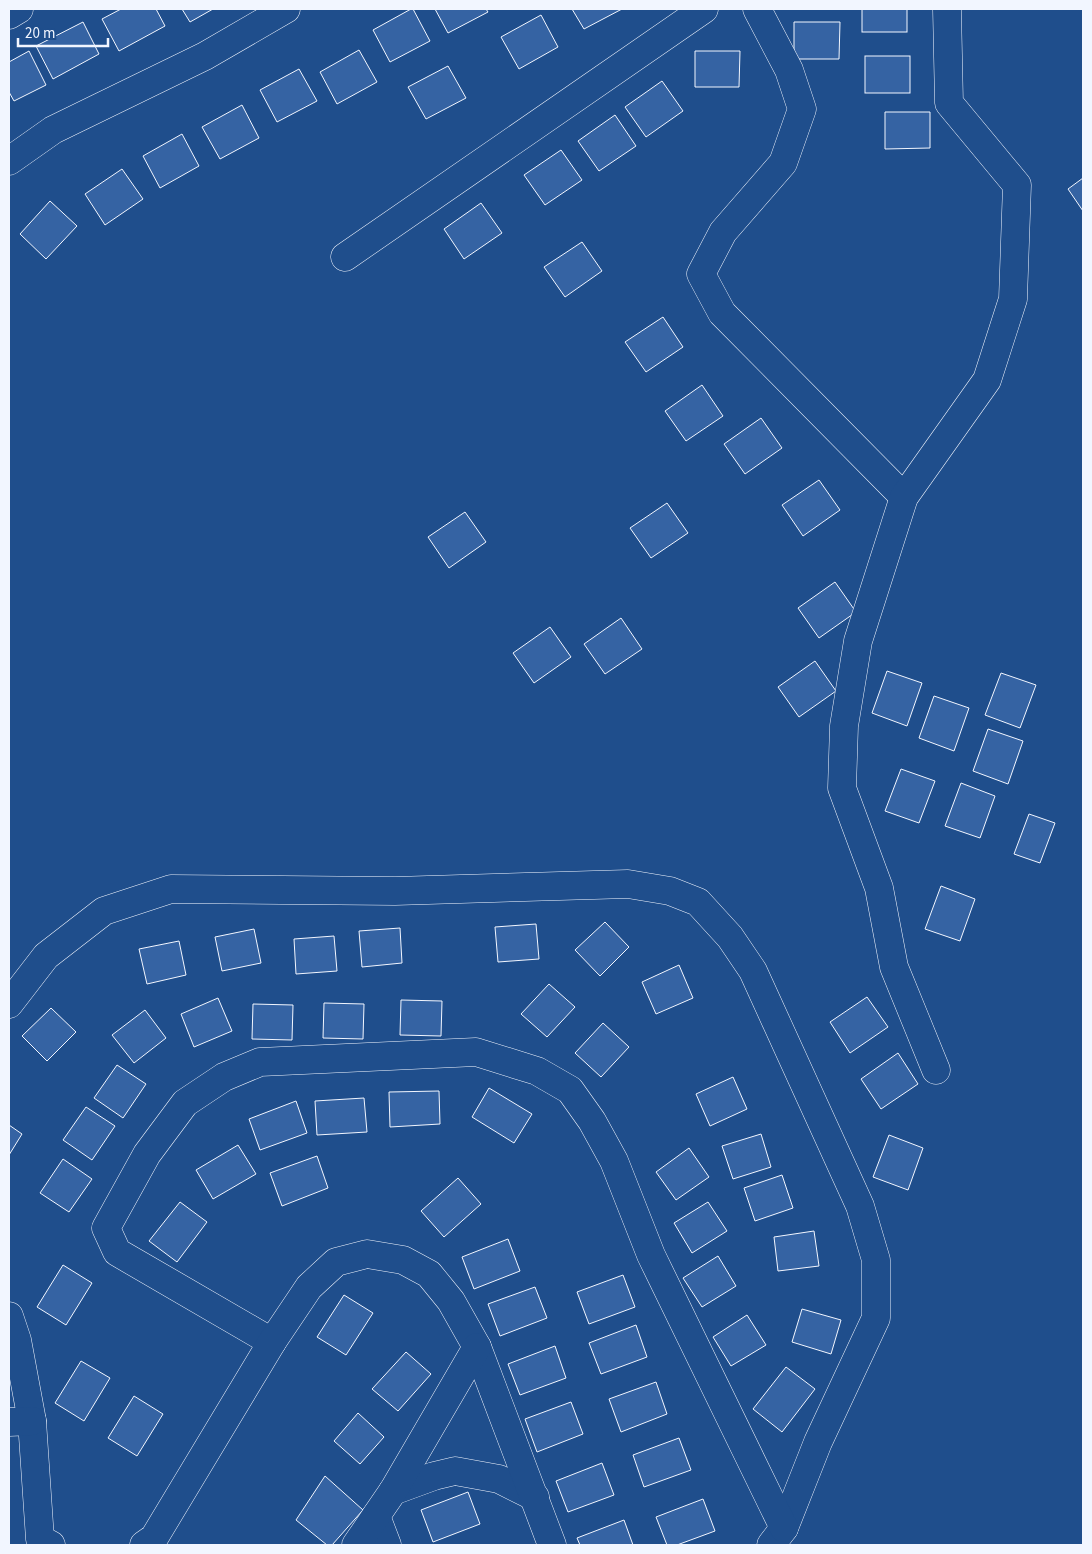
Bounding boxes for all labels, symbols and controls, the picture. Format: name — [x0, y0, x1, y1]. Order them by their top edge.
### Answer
scale bar — [18, 15, 108, 47]
text: 20 m — [25, 23, 55, 44]

